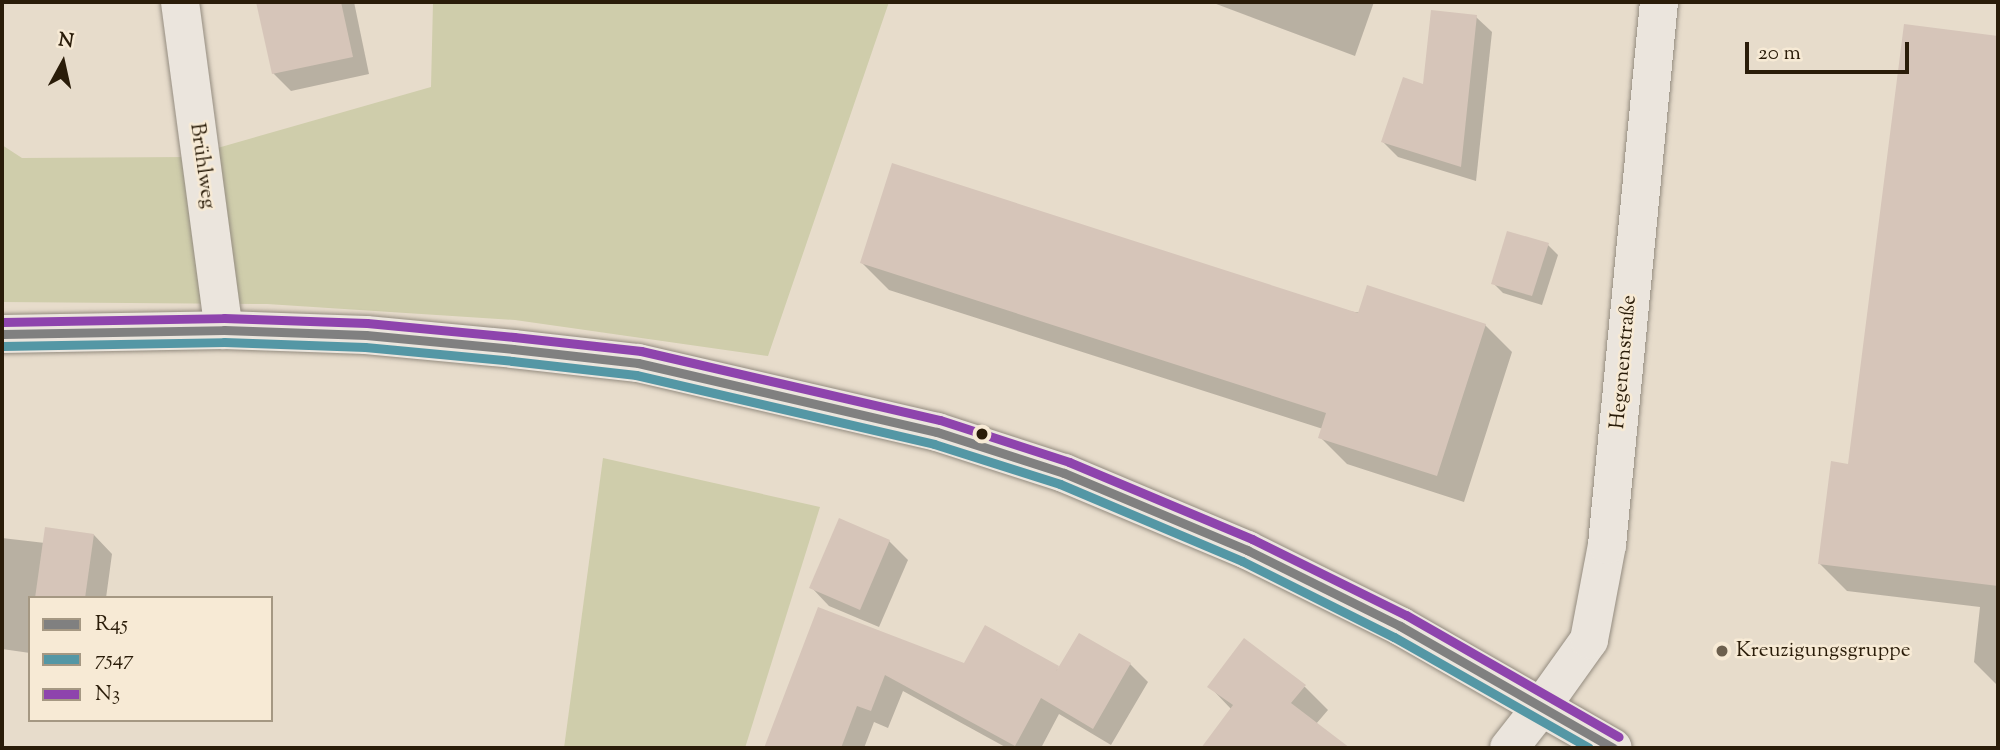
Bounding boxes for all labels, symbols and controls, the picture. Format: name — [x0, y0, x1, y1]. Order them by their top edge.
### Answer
text: N — [57, 27, 75, 56]
north arrow — [28, 28, 98, 98]
scale bar — [1748, 28, 1912, 72]
text: 20 m — [1758, 39, 1801, 69]
street label: Brühlweg — [184, 122, 220, 210]
street label: Hegenenstraße — [1606, 294, 1642, 430]
unlabelled marker — [975, 427, 989, 441]
legend — [28, 596, 273, 722]
text: R45 — [95, 610, 128, 640]
place label: Kreuzigungsgruppe — [1736, 638, 1910, 664]
marker: Kreuzigungsgruppe — [1714, 643, 1730, 659]
text: 7547 — [95, 645, 134, 675]
text: N3 — [95, 680, 120, 710]

